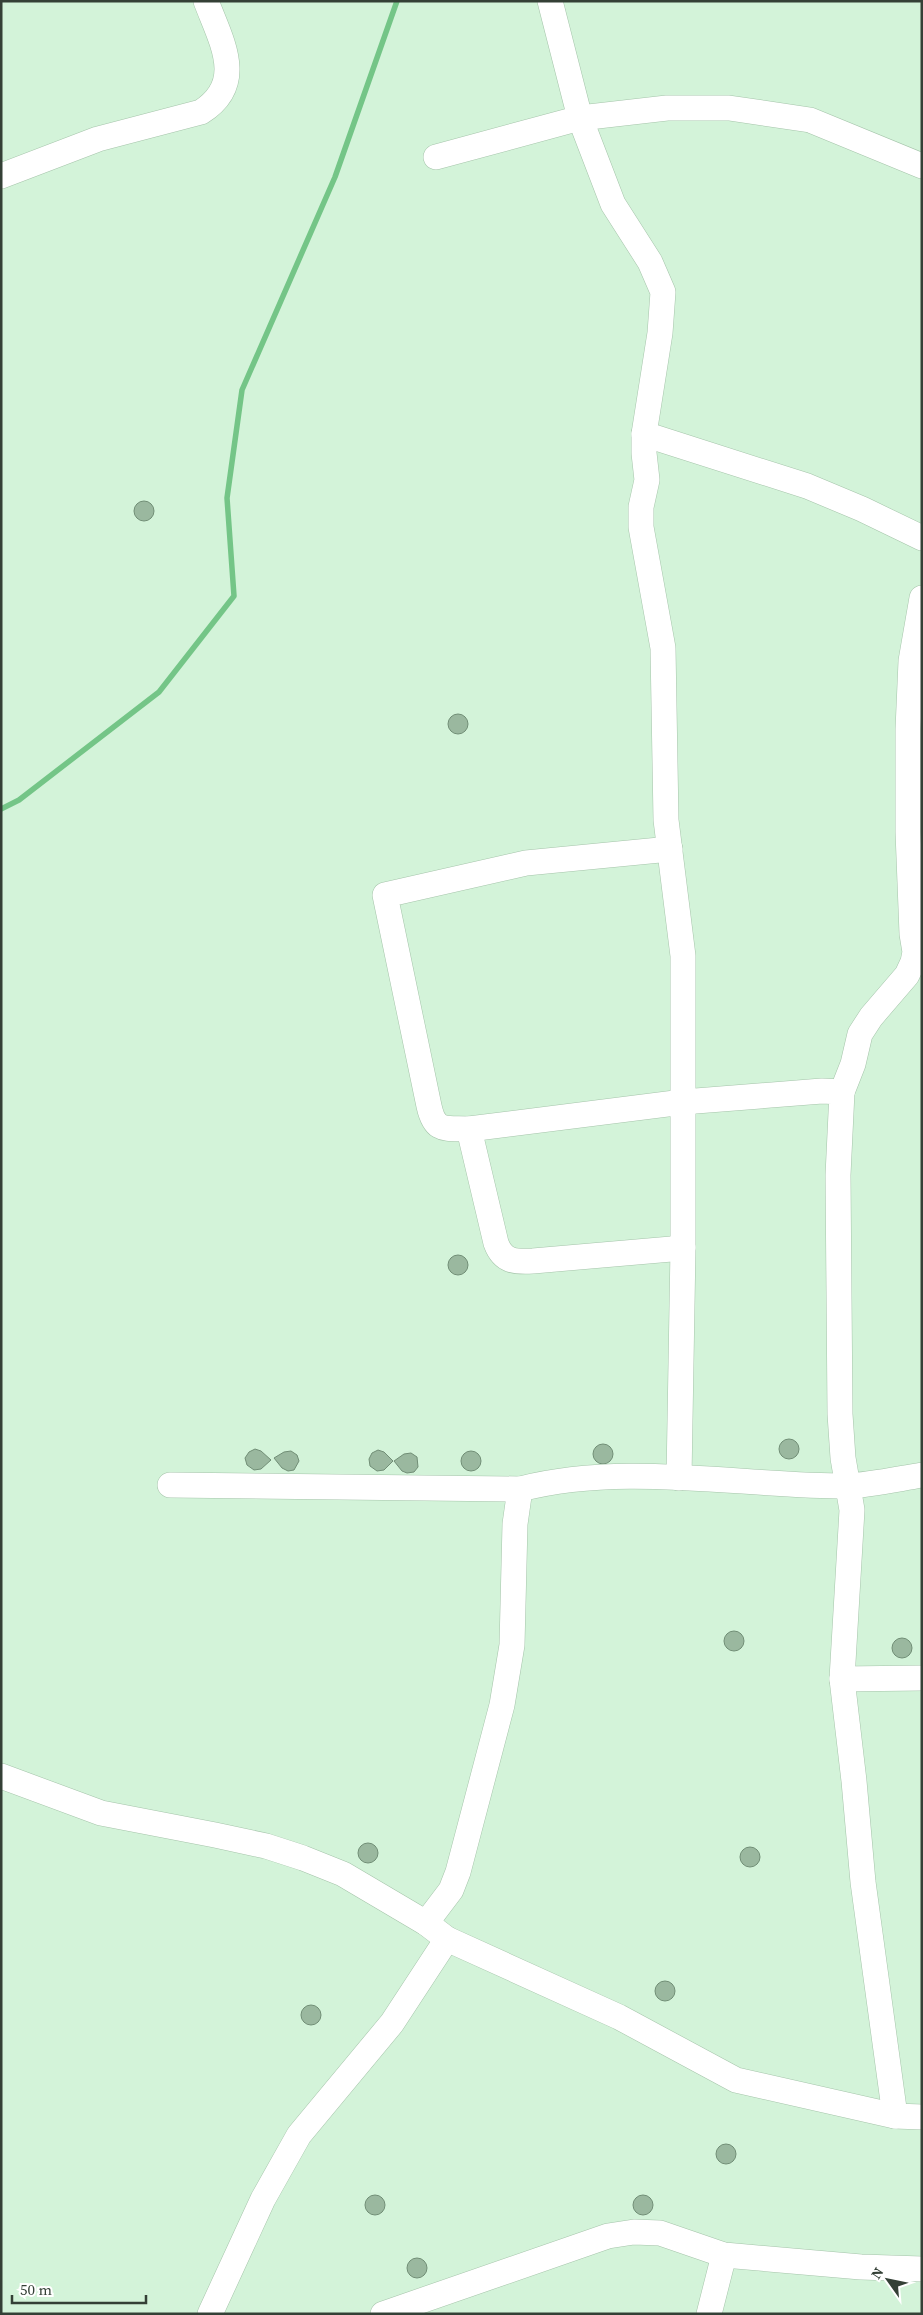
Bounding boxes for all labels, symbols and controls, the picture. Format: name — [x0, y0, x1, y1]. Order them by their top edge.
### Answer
north arrow — [863, 2255, 913, 2305]
text: N — [866, 2263, 888, 2283]
scale bar — [12, 2272, 146, 2304]
text: 50 m — [20, 2279, 52, 2300]

